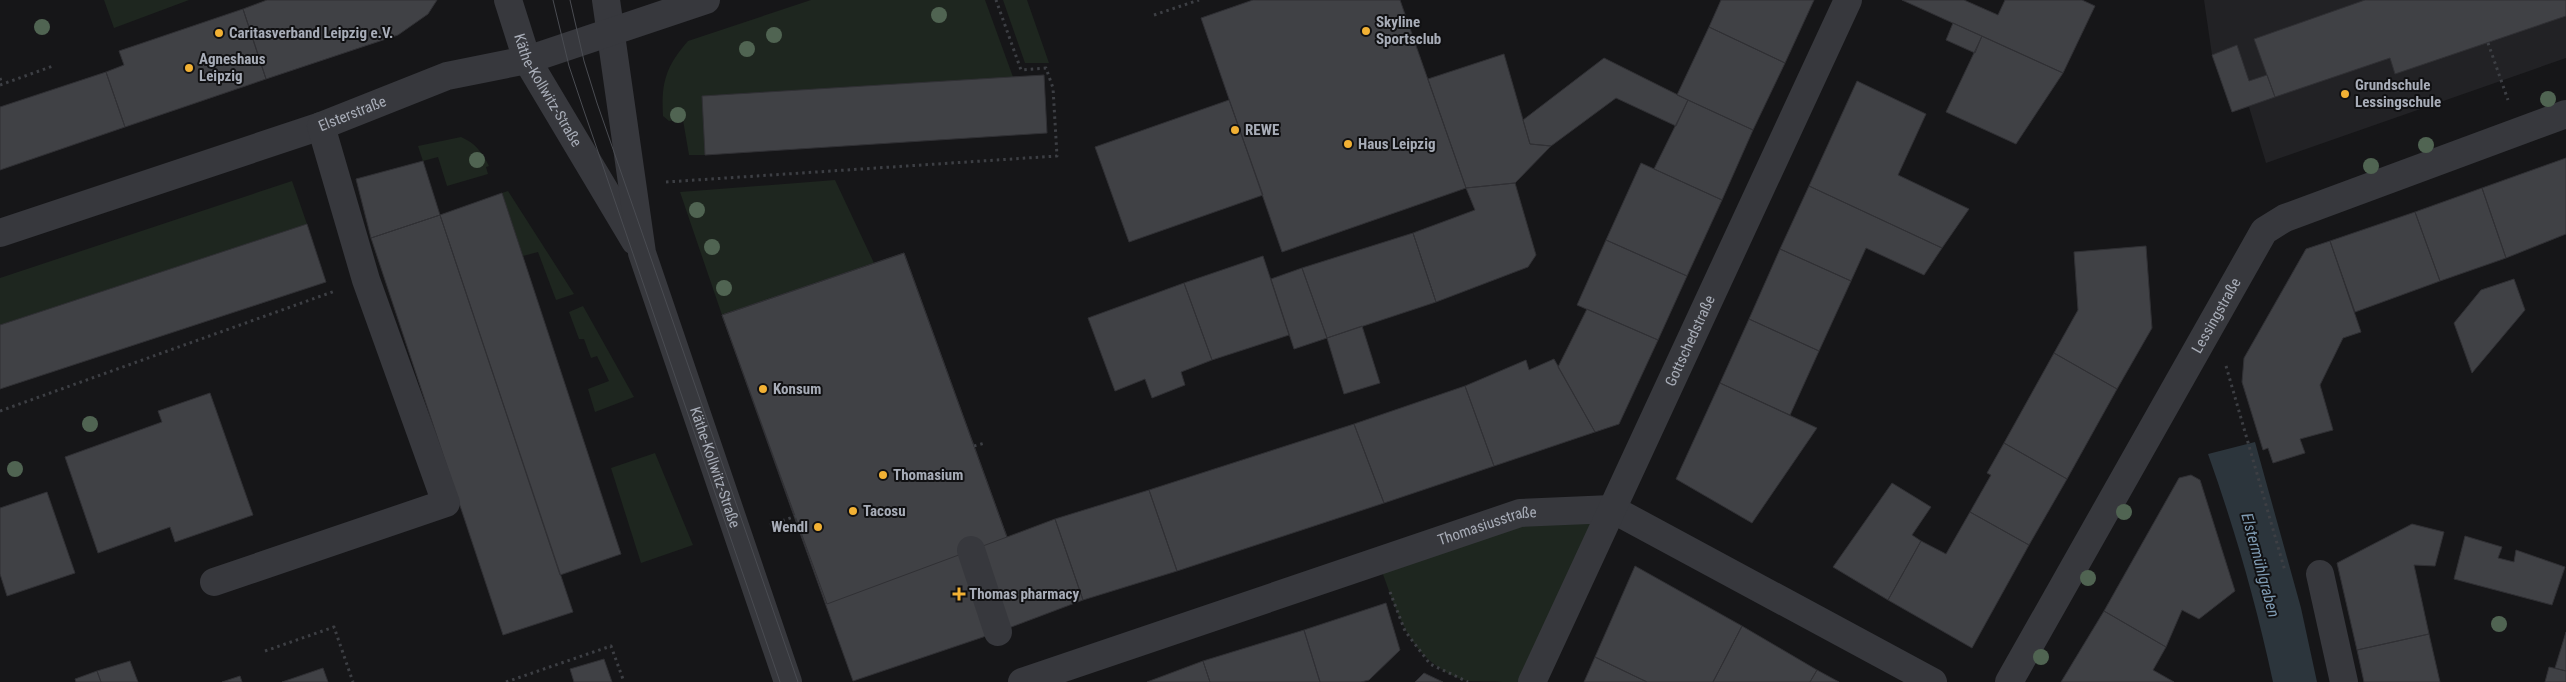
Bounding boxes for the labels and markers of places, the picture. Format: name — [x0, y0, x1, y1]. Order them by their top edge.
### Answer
place label: Skyline Sportsclub — [1376, 13, 1441, 48]
place label: Caritasverband Leipzig e.V. — [229, 24, 393, 42]
marker: Skyline Sportsclub — [1360, 25, 1372, 37]
marker: Caritasverband Leipzig e.V. — [213, 27, 225, 39]
place label: Agneshaus Leipzig — [199, 50, 266, 85]
marker: Agneshaus Leipzig — [183, 62, 195, 74]
place label: Grundschule Lessingschule — [2355, 76, 2441, 111]
marker: Grundschule Lessingschule — [2339, 88, 2351, 100]
place label: REWE — [1245, 121, 1279, 139]
marker: REWE — [1229, 124, 1241, 136]
place label: Haus Leipzig — [1358, 135, 1435, 153]
marker: Haus Leipzig — [1342, 138, 1354, 150]
place label: Konsum — [773, 380, 821, 398]
marker: Konsum — [757, 383, 769, 395]
place label: Thomasium — [893, 466, 963, 484]
marker: Thomasium — [877, 469, 889, 481]
place label: Tacosu — [863, 502, 906, 520]
marker: Tacosu — [847, 505, 859, 517]
place label: Wendl — [771, 518, 808, 536]
marker: Wendl — [812, 521, 824, 533]
place label: Thomas pharmacy — [969, 585, 1079, 603]
marker: Thomas pharmacy — [953, 588, 965, 600]

